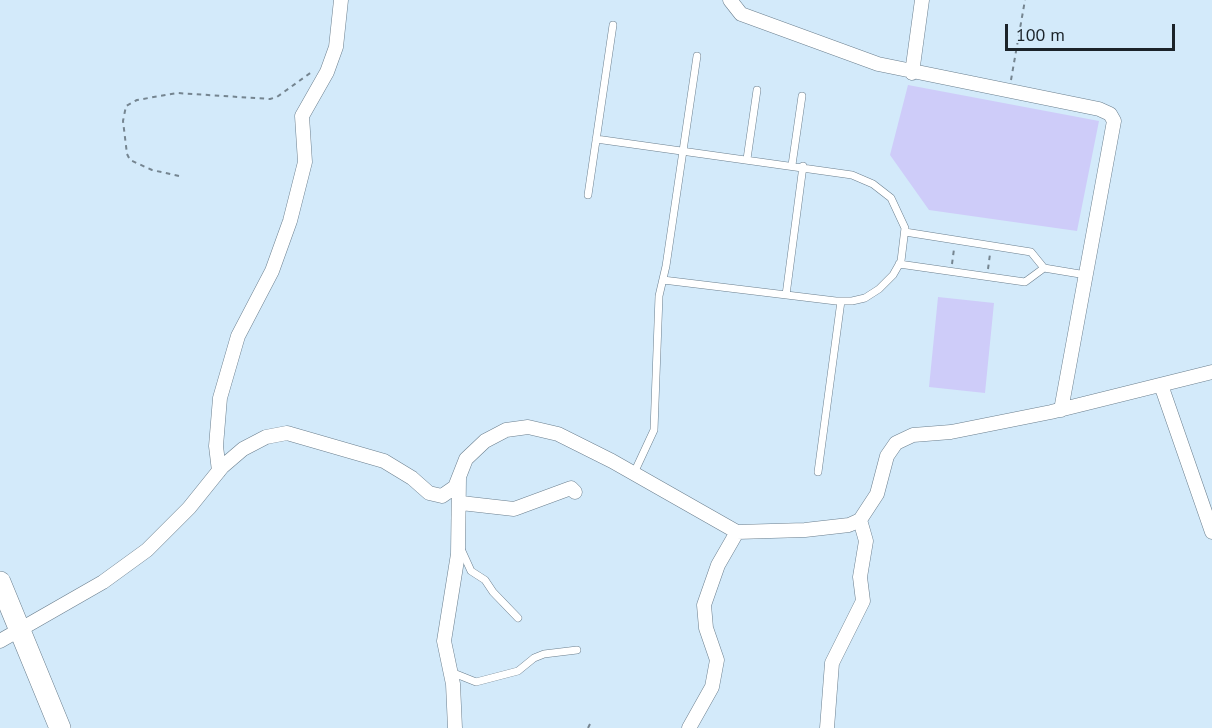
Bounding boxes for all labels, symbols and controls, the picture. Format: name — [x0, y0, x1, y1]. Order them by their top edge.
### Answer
scale bar — [1008, 12, 1178, 50]
text: 100 m — [1016, 23, 1065, 46]

